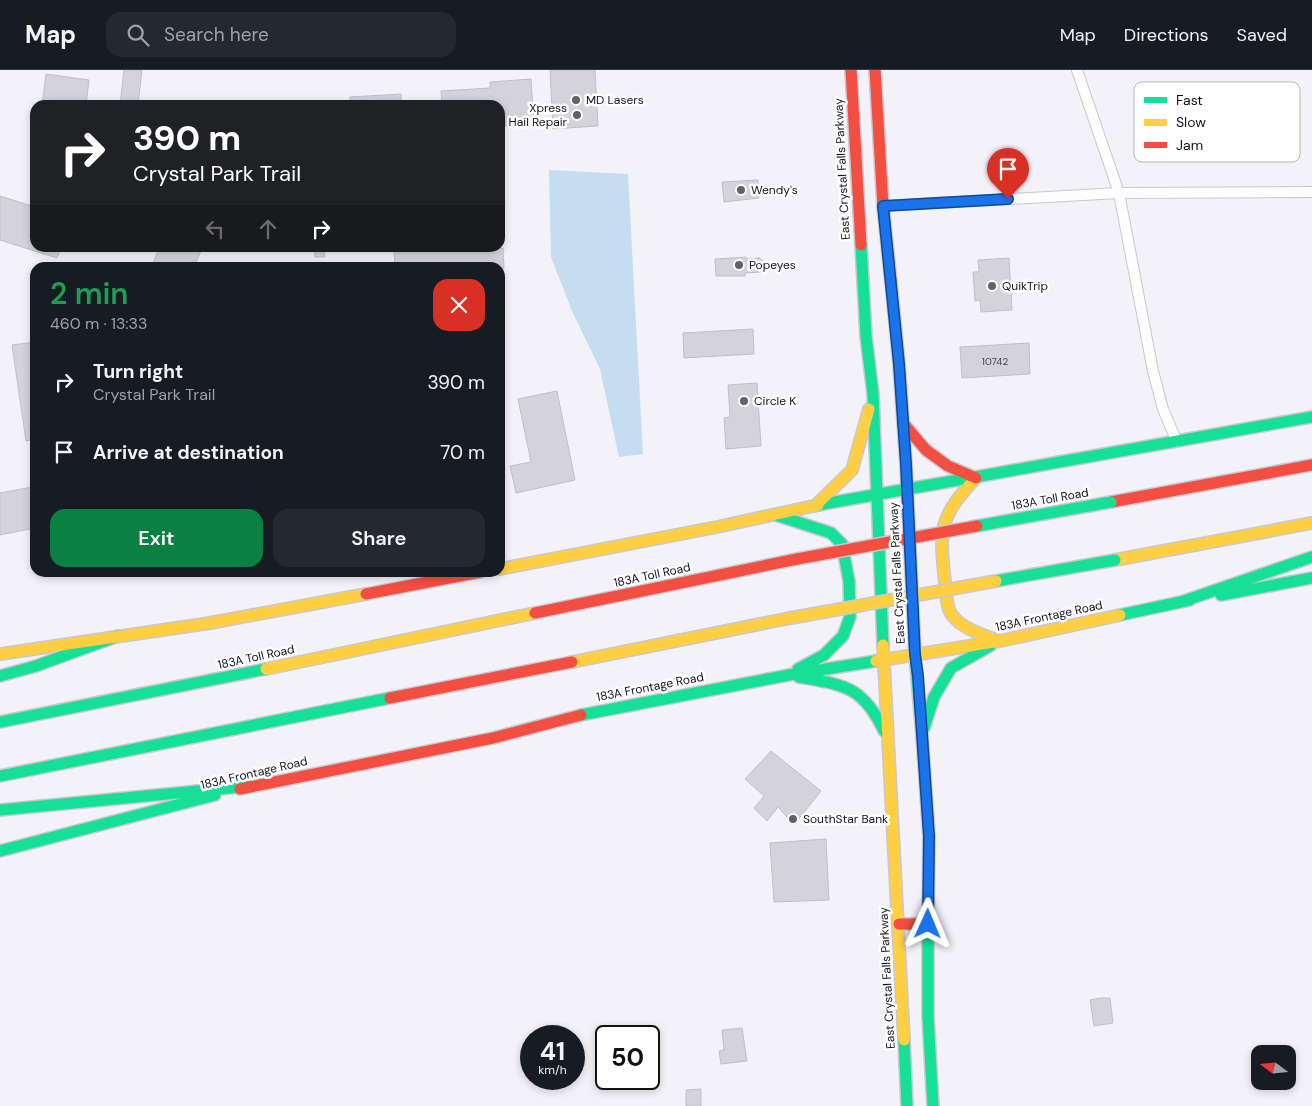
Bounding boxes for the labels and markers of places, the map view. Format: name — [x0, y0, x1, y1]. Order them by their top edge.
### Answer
place label: MD Lasers — [586, 92, 644, 108]
marker: MD Lasers — [570, 94, 582, 106]
place label: Xpress Hail Repair — [509, 100, 568, 130]
marker: Xpress Hail Repair — [571, 109, 583, 121]
pin — [987, 148, 1029, 199]
place label: Wendy's — [751, 182, 798, 198]
marker: Wendy's — [735, 184, 747, 196]
place label: Popeyes — [749, 257, 796, 273]
marker: Popeyes — [733, 259, 745, 271]
place label: QuikTrip — [1002, 278, 1048, 294]
marker: QuikTrip — [986, 280, 998, 292]
place label: Circle K — [754, 393, 796, 409]
marker: Circle K — [738, 395, 750, 407]
place label: SouthStar Bank — [803, 811, 888, 827]
marker: SouthStar Bank — [787, 813, 799, 825]

